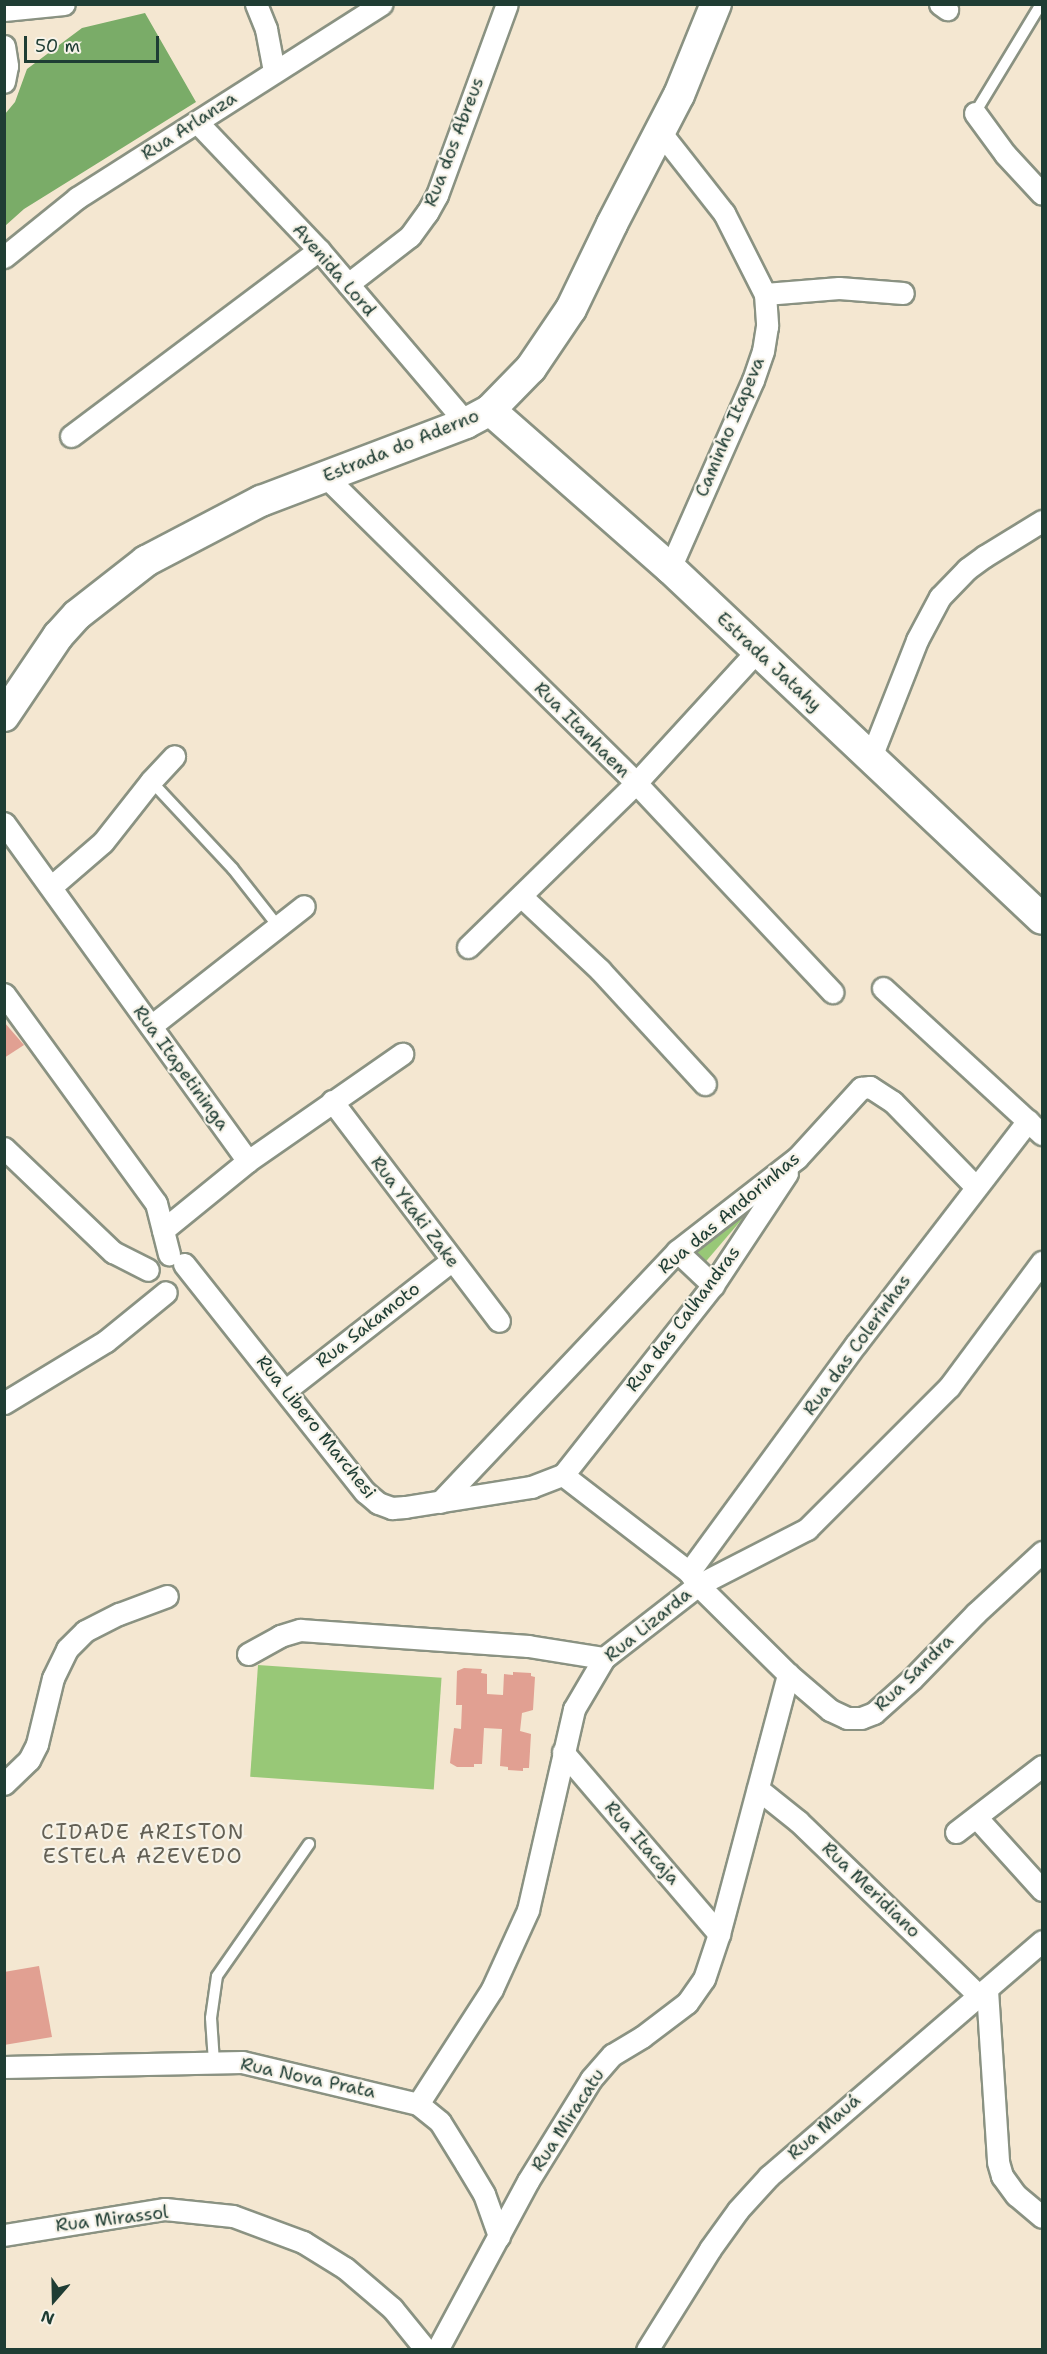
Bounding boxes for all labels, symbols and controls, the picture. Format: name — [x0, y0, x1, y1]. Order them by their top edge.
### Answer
scale bar — [27, 24, 162, 62]
text: 50 m — [35, 34, 80, 58]
street label: Rua dos Abreus — [419, 74, 489, 210]
street label: Rua Arlanza — [137, 87, 241, 165]
street label: Avenida Lord — [288, 219, 380, 321]
street label: Caminho Itapeva — [691, 354, 769, 500]
street label: Estrada do Aderno — [320, 405, 482, 487]
street label: Estrada Jatahy — [712, 608, 826, 716]
street label: Rua Itanhaem — [530, 678, 634, 782]
street label: Rua Itapetininga — [128, 1001, 234, 1135]
street label: Rua das Andorinhas — [654, 1148, 804, 1278]
street label: Rua Ykaki Zake — [366, 1152, 464, 1272]
street label: Rua das Calhandras — [621, 1242, 745, 1396]
street label: Rua das Colerinhas — [799, 1270, 915, 1420]
street label: Rua Sakamoto — [312, 1278, 424, 1372]
street label: Rua Libero Marchesi — [252, 1351, 380, 1503]
street label: Rua Lizarda — [600, 1583, 696, 1667]
street label: Rua Sandra — [870, 1630, 958, 1716]
street label: Rua Itacaja — [600, 1797, 684, 1889]
district label: CIDADE ARISTON ESTELA AZEVEDO — [41, 1819, 245, 1869]
street label: Rua Meridiano — [817, 1838, 925, 1942]
street label: Rua Nova Prata — [239, 2053, 377, 2103]
street label: Rua Miracatu — [527, 2065, 609, 2175]
street label: Rua Mauá — [783, 2090, 865, 2164]
street label: Rua Mirassol — [54, 2201, 170, 2237]
north arrow — [24, 2270, 84, 2330]
text: N — [38, 2305, 57, 2329]

